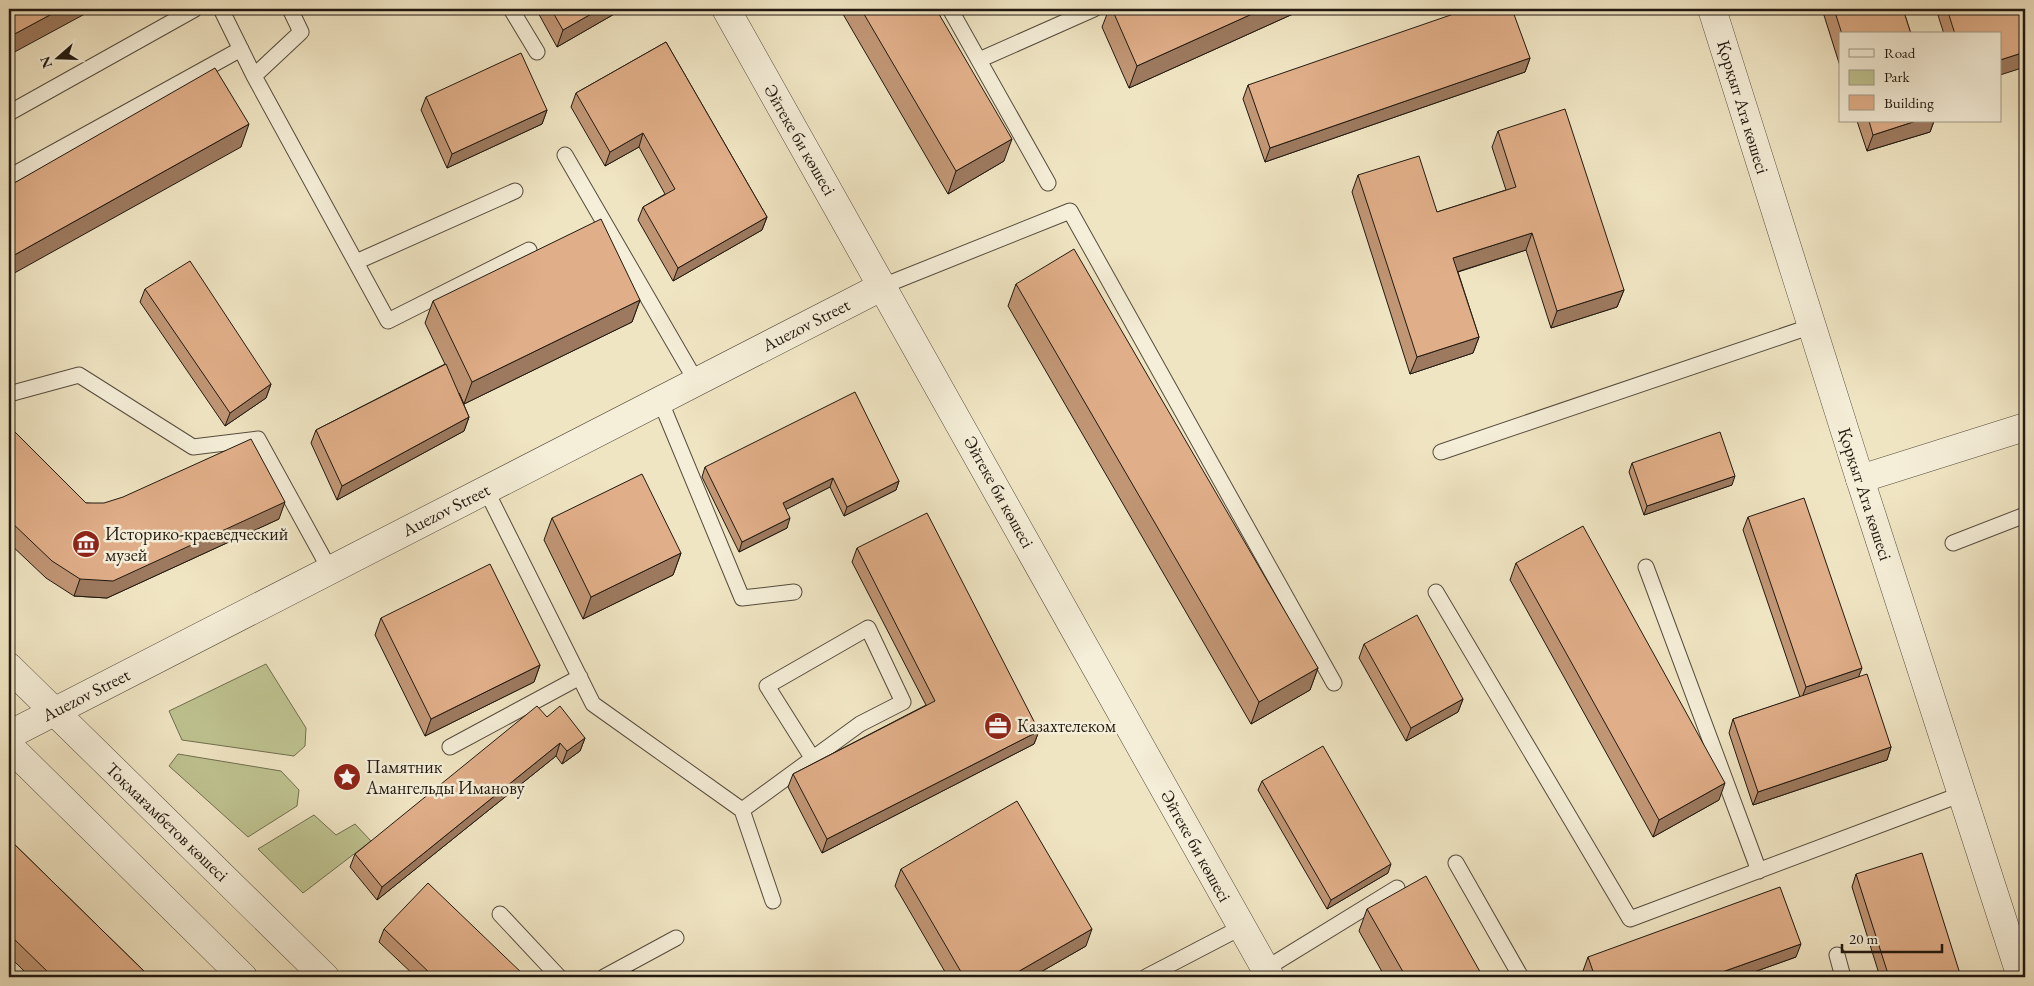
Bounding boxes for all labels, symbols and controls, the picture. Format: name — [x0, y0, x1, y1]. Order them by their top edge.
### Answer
north arrow — [32, 32, 82, 82]
legend — [1839, 32, 2002, 122]
street label: Қорқыт Ата көшесі — [1712, 37, 1775, 177]
text: Road — [1884, 43, 1916, 62]
text: N — [35, 53, 56, 71]
text: Park — [1884, 67, 1911, 86]
street label: Әйтеке би көшесі — [759, 80, 842, 200]
text: Building — [1884, 93, 1934, 112]
street label: Auezov Street — [757, 292, 854, 357]
street label: Қорқыт Ата көшесі — [1833, 424, 1898, 564]
street label: Әйтеке би көшесі — [959, 432, 1040, 552]
street label: Auezov Street — [397, 477, 494, 542]
place label: Историко-краеведческий музей — [105, 522, 289, 566]
museum icon: Историко-краеведческий музей — [71, 529, 101, 559]
street label: Auezov Street — [37, 662, 134, 727]
office icon: Казахтелеком — [983, 711, 1013, 741]
place label: Казахтелеком — [1017, 714, 1117, 737]
place label: Памятник Амангельды Иманову — [365, 755, 525, 799]
street label: Тоқмағамбетов көшесі — [101, 757, 234, 887]
place icon: Памятник Амангельды Иманову — [332, 762, 362, 792]
street label: Әйтеке би көшесі — [1156, 786, 1237, 906]
scale bar — [1842, 921, 1942, 953]
text: 20 m — [1849, 929, 1878, 948]

